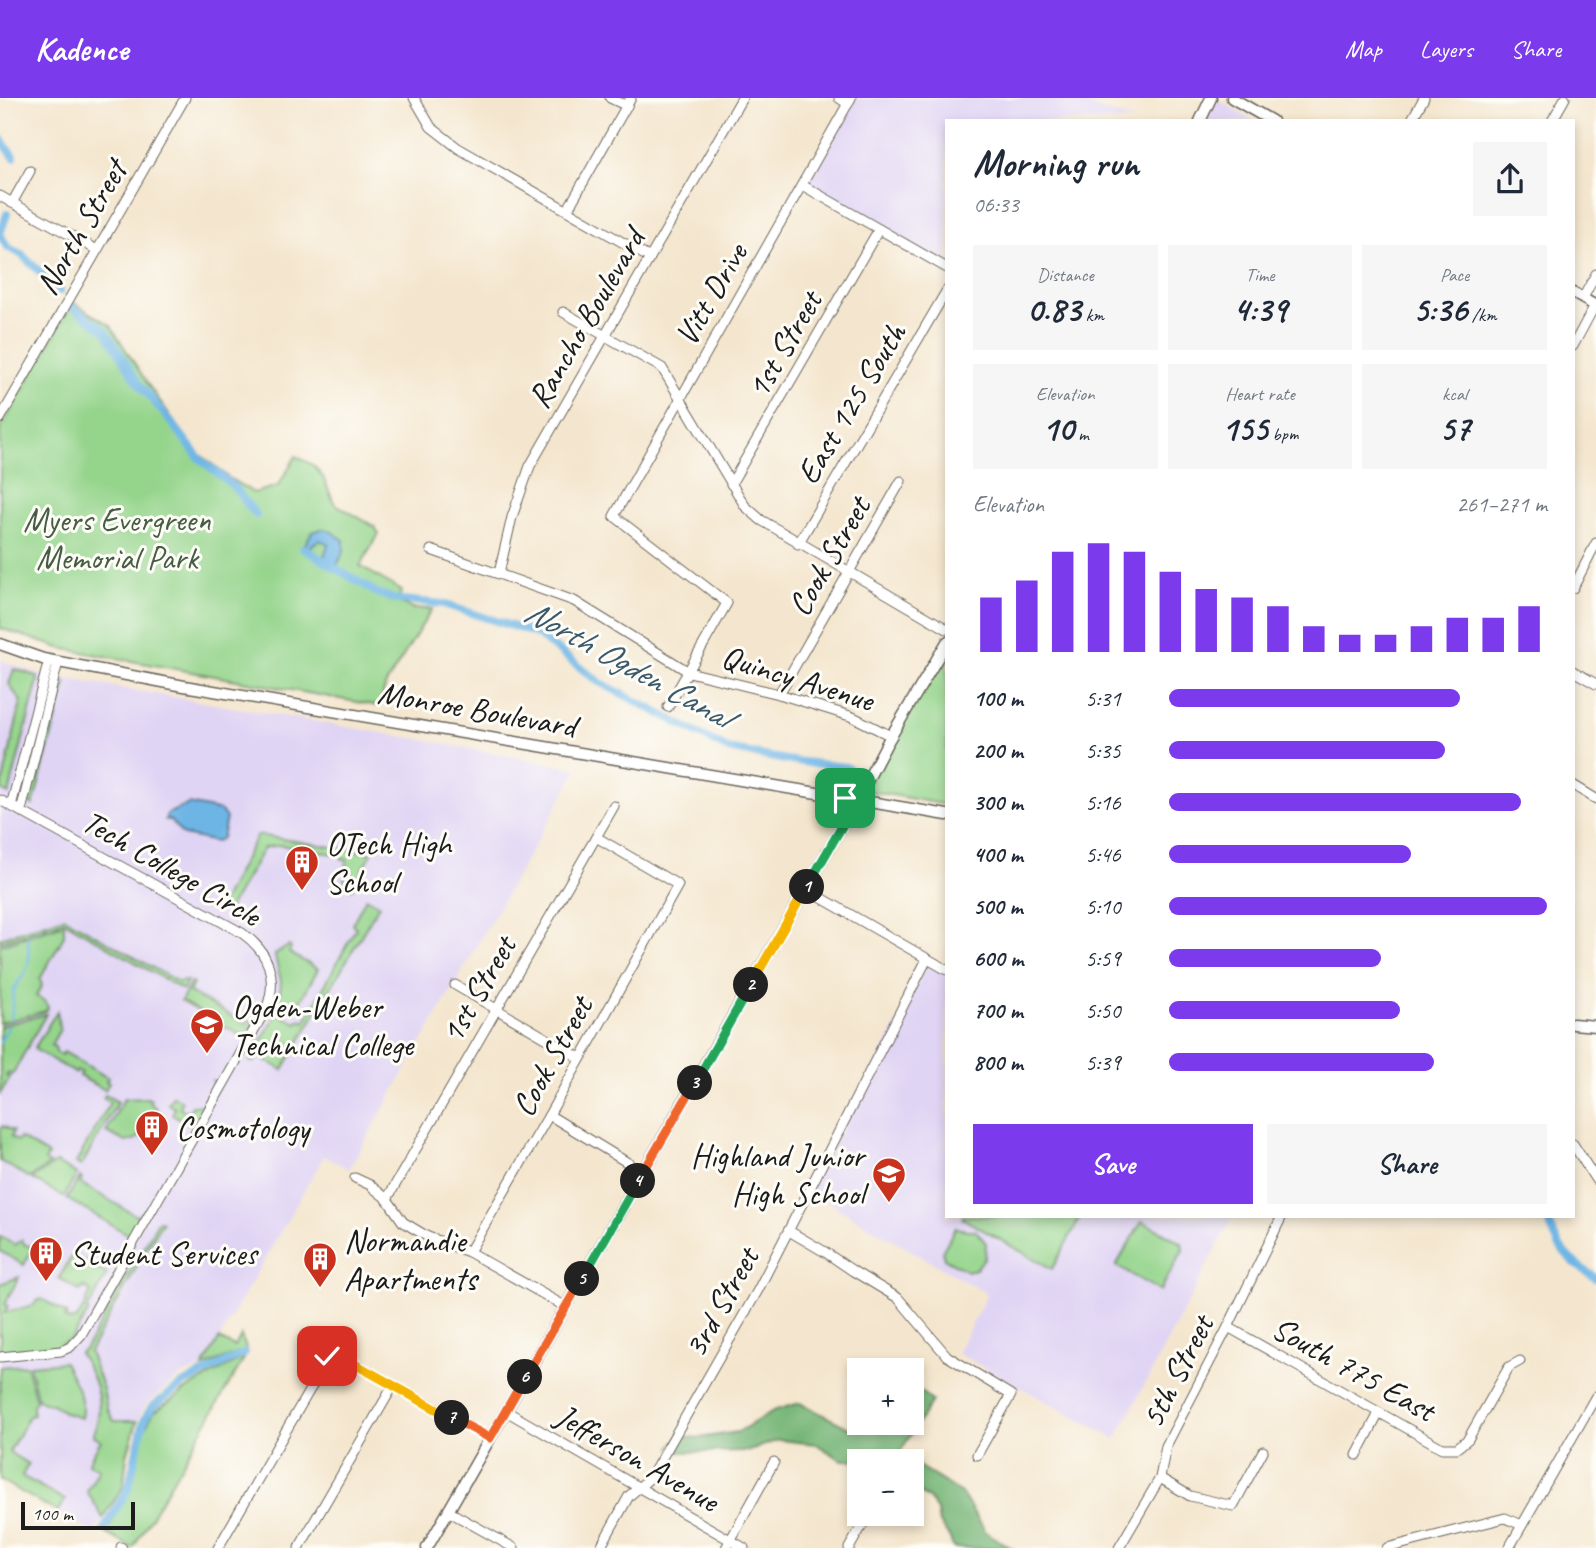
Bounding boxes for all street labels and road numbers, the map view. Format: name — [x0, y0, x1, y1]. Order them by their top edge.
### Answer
street label: North Street — [26, 149, 138, 302]
street label: Rancho Boulevard — [518, 217, 657, 416]
street label: Vitt Drive — [665, 234, 758, 353]
street label: 1st Street — [737, 281, 833, 405]
street label: East 125 South — [786, 314, 916, 492]
street label: Cook Street — [778, 487, 881, 623]
street label: Quincy Avenue — [717, 635, 881, 722]
street label: Monroe Boulevard — [375, 671, 584, 748]
street label: Tech College Circle — [75, 800, 270, 937]
street label: 1st Street — [431, 926, 527, 1050]
street label: Cook Street — [502, 987, 603, 1124]
street label: 3rd Street — [674, 1238, 770, 1365]
street label: 5th Street — [1131, 1306, 1224, 1434]
street label: South 775 East — [1265, 1307, 1445, 1432]
street label: Jefferson Avenue — [547, 1393, 728, 1522]

